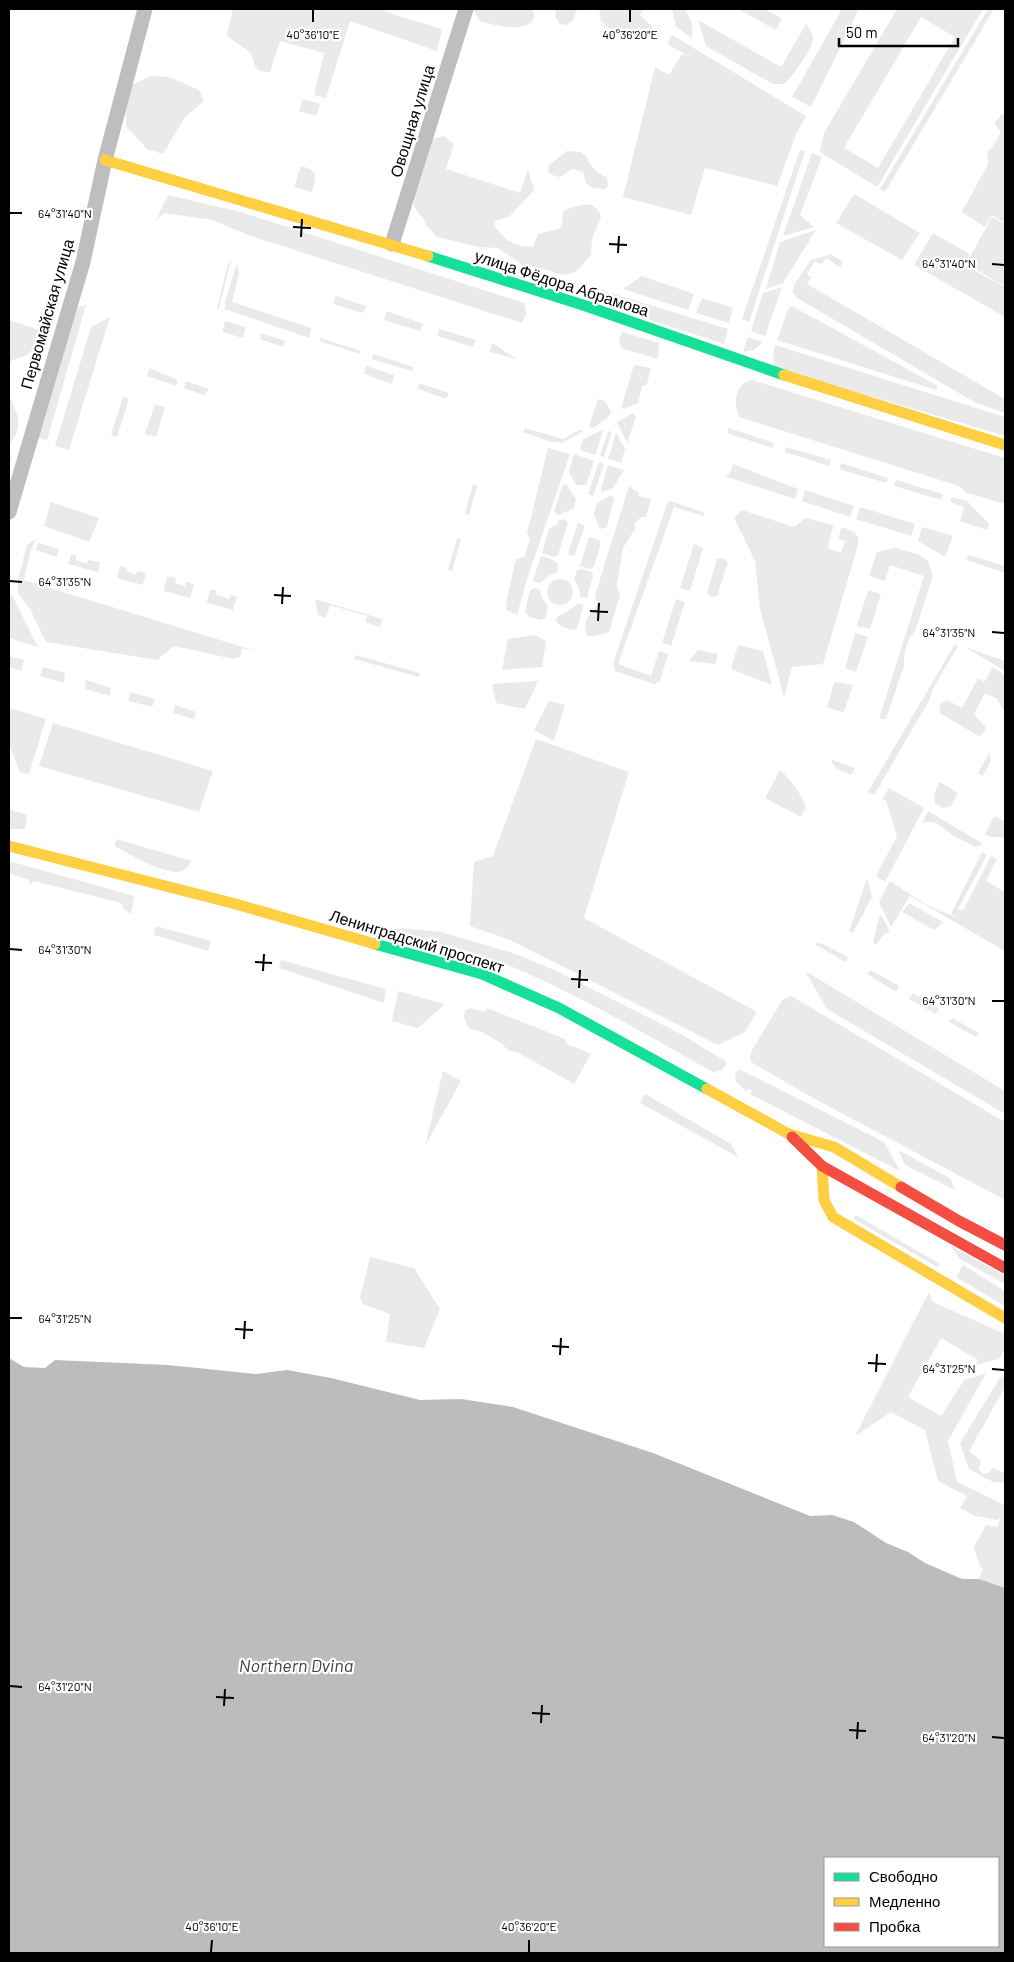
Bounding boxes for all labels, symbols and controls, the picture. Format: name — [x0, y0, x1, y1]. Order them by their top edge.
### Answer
scale bar — [839, 15, 958, 47]
text: 50 m — [846, 23, 878, 41]
text: 40°36'10"E — [286, 27, 340, 41]
text: 40°36'20"E — [602, 27, 658, 41]
street label: Овощная улица — [385, 62, 438, 179]
text: 64°31'40"N — [38, 206, 92, 220]
street label: Первомайская улица — [16, 236, 77, 391]
street label: улица Фёдора Абрамова — [473, 245, 652, 320]
text: 64°31'40"N — [922, 256, 976, 270]
text: 64°31'35"N — [39, 574, 91, 588]
text: 64°31'35"N — [923, 625, 975, 639]
street label: Ленинградский проспект — [328, 905, 507, 976]
text: 64°31'30"N — [38, 942, 92, 956]
text: 64°31'30"N — [922, 993, 976, 1007]
text: 64°31'25"N — [38, 1311, 92, 1325]
text: 64°31'25"N — [922, 1361, 976, 1375]
water label: Northern Dvina — [239, 1654, 353, 1676]
text: 64°31'20"N — [38, 1679, 92, 1693]
text: 64°31'20"N — [922, 1730, 976, 1744]
legend — [824, 1857, 999, 1947]
text: Свободно — [869, 1867, 938, 1885]
text: Медленно — [869, 1892, 940, 1910]
text: Пробка — [869, 1917, 921, 1935]
text: 40°36'10"E — [185, 1919, 239, 1933]
text: 40°36'20"E — [501, 1919, 557, 1933]

